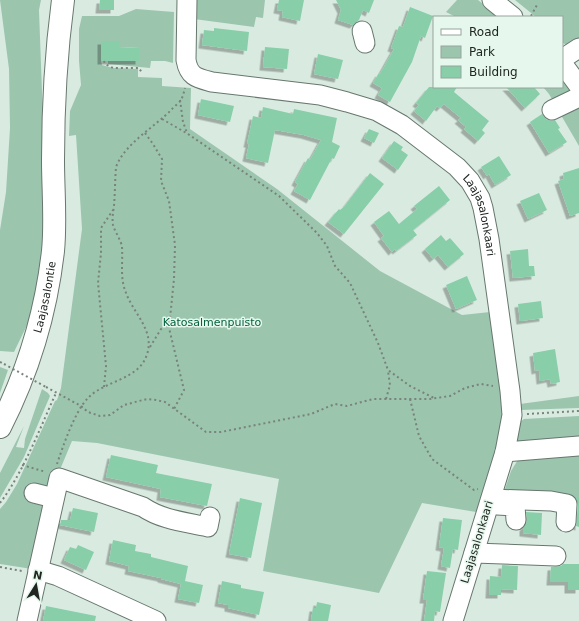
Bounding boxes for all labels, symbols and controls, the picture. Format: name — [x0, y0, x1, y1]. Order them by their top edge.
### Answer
legend — [433, 16, 563, 88]
text: Road — [469, 25, 499, 39]
text: Park — [469, 45, 495, 59]
text: Building — [469, 65, 518, 79]
street label: Laajasalonkaari — [460, 171, 498, 257]
street label: Laajasalontie — [31, 260, 58, 334]
park label: Katosalmenpuisto — [163, 316, 262, 329]
street label: Laajasalonkaari — [458, 499, 496, 585]
north arrow — [16, 565, 56, 605]
text: N — [32, 568, 44, 583]

